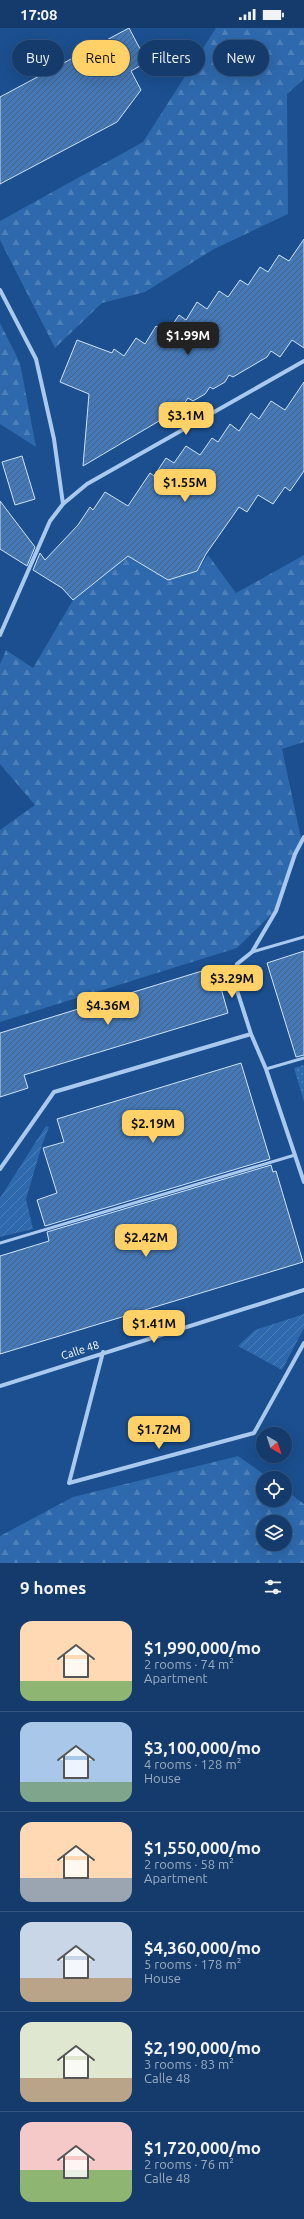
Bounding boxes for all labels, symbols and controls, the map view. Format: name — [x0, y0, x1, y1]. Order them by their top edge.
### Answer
text: 17:08 — [20, 6, 58, 23]
chip: Buy — [12, 40, 64, 76]
chip: Rent — [72, 40, 130, 76]
chip: Filters — [138, 40, 205, 76]
chip: New — [213, 40, 269, 76]
pin: $1.99M — [155, 322, 221, 356]
text: $1.99M — [166, 328, 210, 342]
pin: $3.1M — [158, 402, 214, 436]
text: $3.1M — [168, 408, 204, 422]
pin: $1.55M — [152, 469, 218, 503]
text: $1.55M — [163, 475, 207, 489]
pin: $3.29M — [199, 965, 265, 999]
text: $3.29M — [210, 971, 254, 985]
pin: $4.36M — [75, 992, 141, 1026]
text: $4.36M — [86, 998, 130, 1012]
pin: $2.19M — [120, 1110, 186, 1144]
text: $2.19M — [131, 1116, 175, 1130]
pin: $2.42M — [113, 1224, 179, 1258]
text: $2.42M — [124, 1230, 168, 1244]
pin: $1.41M — [121, 1310, 187, 1344]
text: $1.41M — [132, 1316, 176, 1330]
street label: Calle 48 — [60, 1338, 100, 1362]
pin: $1.72M — [126, 1416, 192, 1450]
text: $1.72M — [137, 1422, 181, 1436]
north arrow — [256, 1427, 292, 1463]
map controls — [256, 1427, 292, 1551]
button: locate — [256, 1471, 292, 1507]
button: layers — [256, 1515, 292, 1551]
icon: filters — [262, 1576, 284, 1598]
text: 9 homes — [20, 1578, 86, 1597]
icon: home — [52, 1637, 100, 1685]
text: $1,990,000/mo — [144, 1638, 261, 1657]
text: 2 rooms · 74 m² — [144, 1657, 234, 1671]
text: Apartment — [144, 1671, 208, 1685]
icon: home — [52, 1738, 100, 1786]
text: $3,100,000/mo — [144, 1738, 261, 1757]
text: 4 rooms · 128 m² — [144, 1757, 241, 1771]
text: House — [144, 1771, 181, 1785]
icon: home — [52, 1838, 100, 1886]
text: $1,550,000/mo — [144, 1838, 261, 1857]
text: 2 rooms · 58 m² — [144, 1857, 234, 1871]
text: Apartment — [144, 1871, 208, 1885]
icon: home — [52, 1938, 100, 1986]
text: $4,360,000/mo — [144, 1938, 261, 1957]
text: 5 rooms · 178 m² — [144, 1957, 241, 1971]
text: House — [144, 1971, 181, 1985]
icon: home — [52, 2038, 100, 2086]
text: $2,190,000/mo — [144, 2038, 261, 2057]
text: 3 rooms · 83 m² — [144, 2057, 234, 2071]
text: Calle 48 — [144, 2071, 190, 2085]
icon: home — [52, 2138, 100, 2186]
text: $1,720,000/mo — [144, 2138, 261, 2157]
text: 2 rooms · 76 m² — [144, 2157, 234, 2171]
text: Calle 48 — [144, 2171, 190, 2185]

